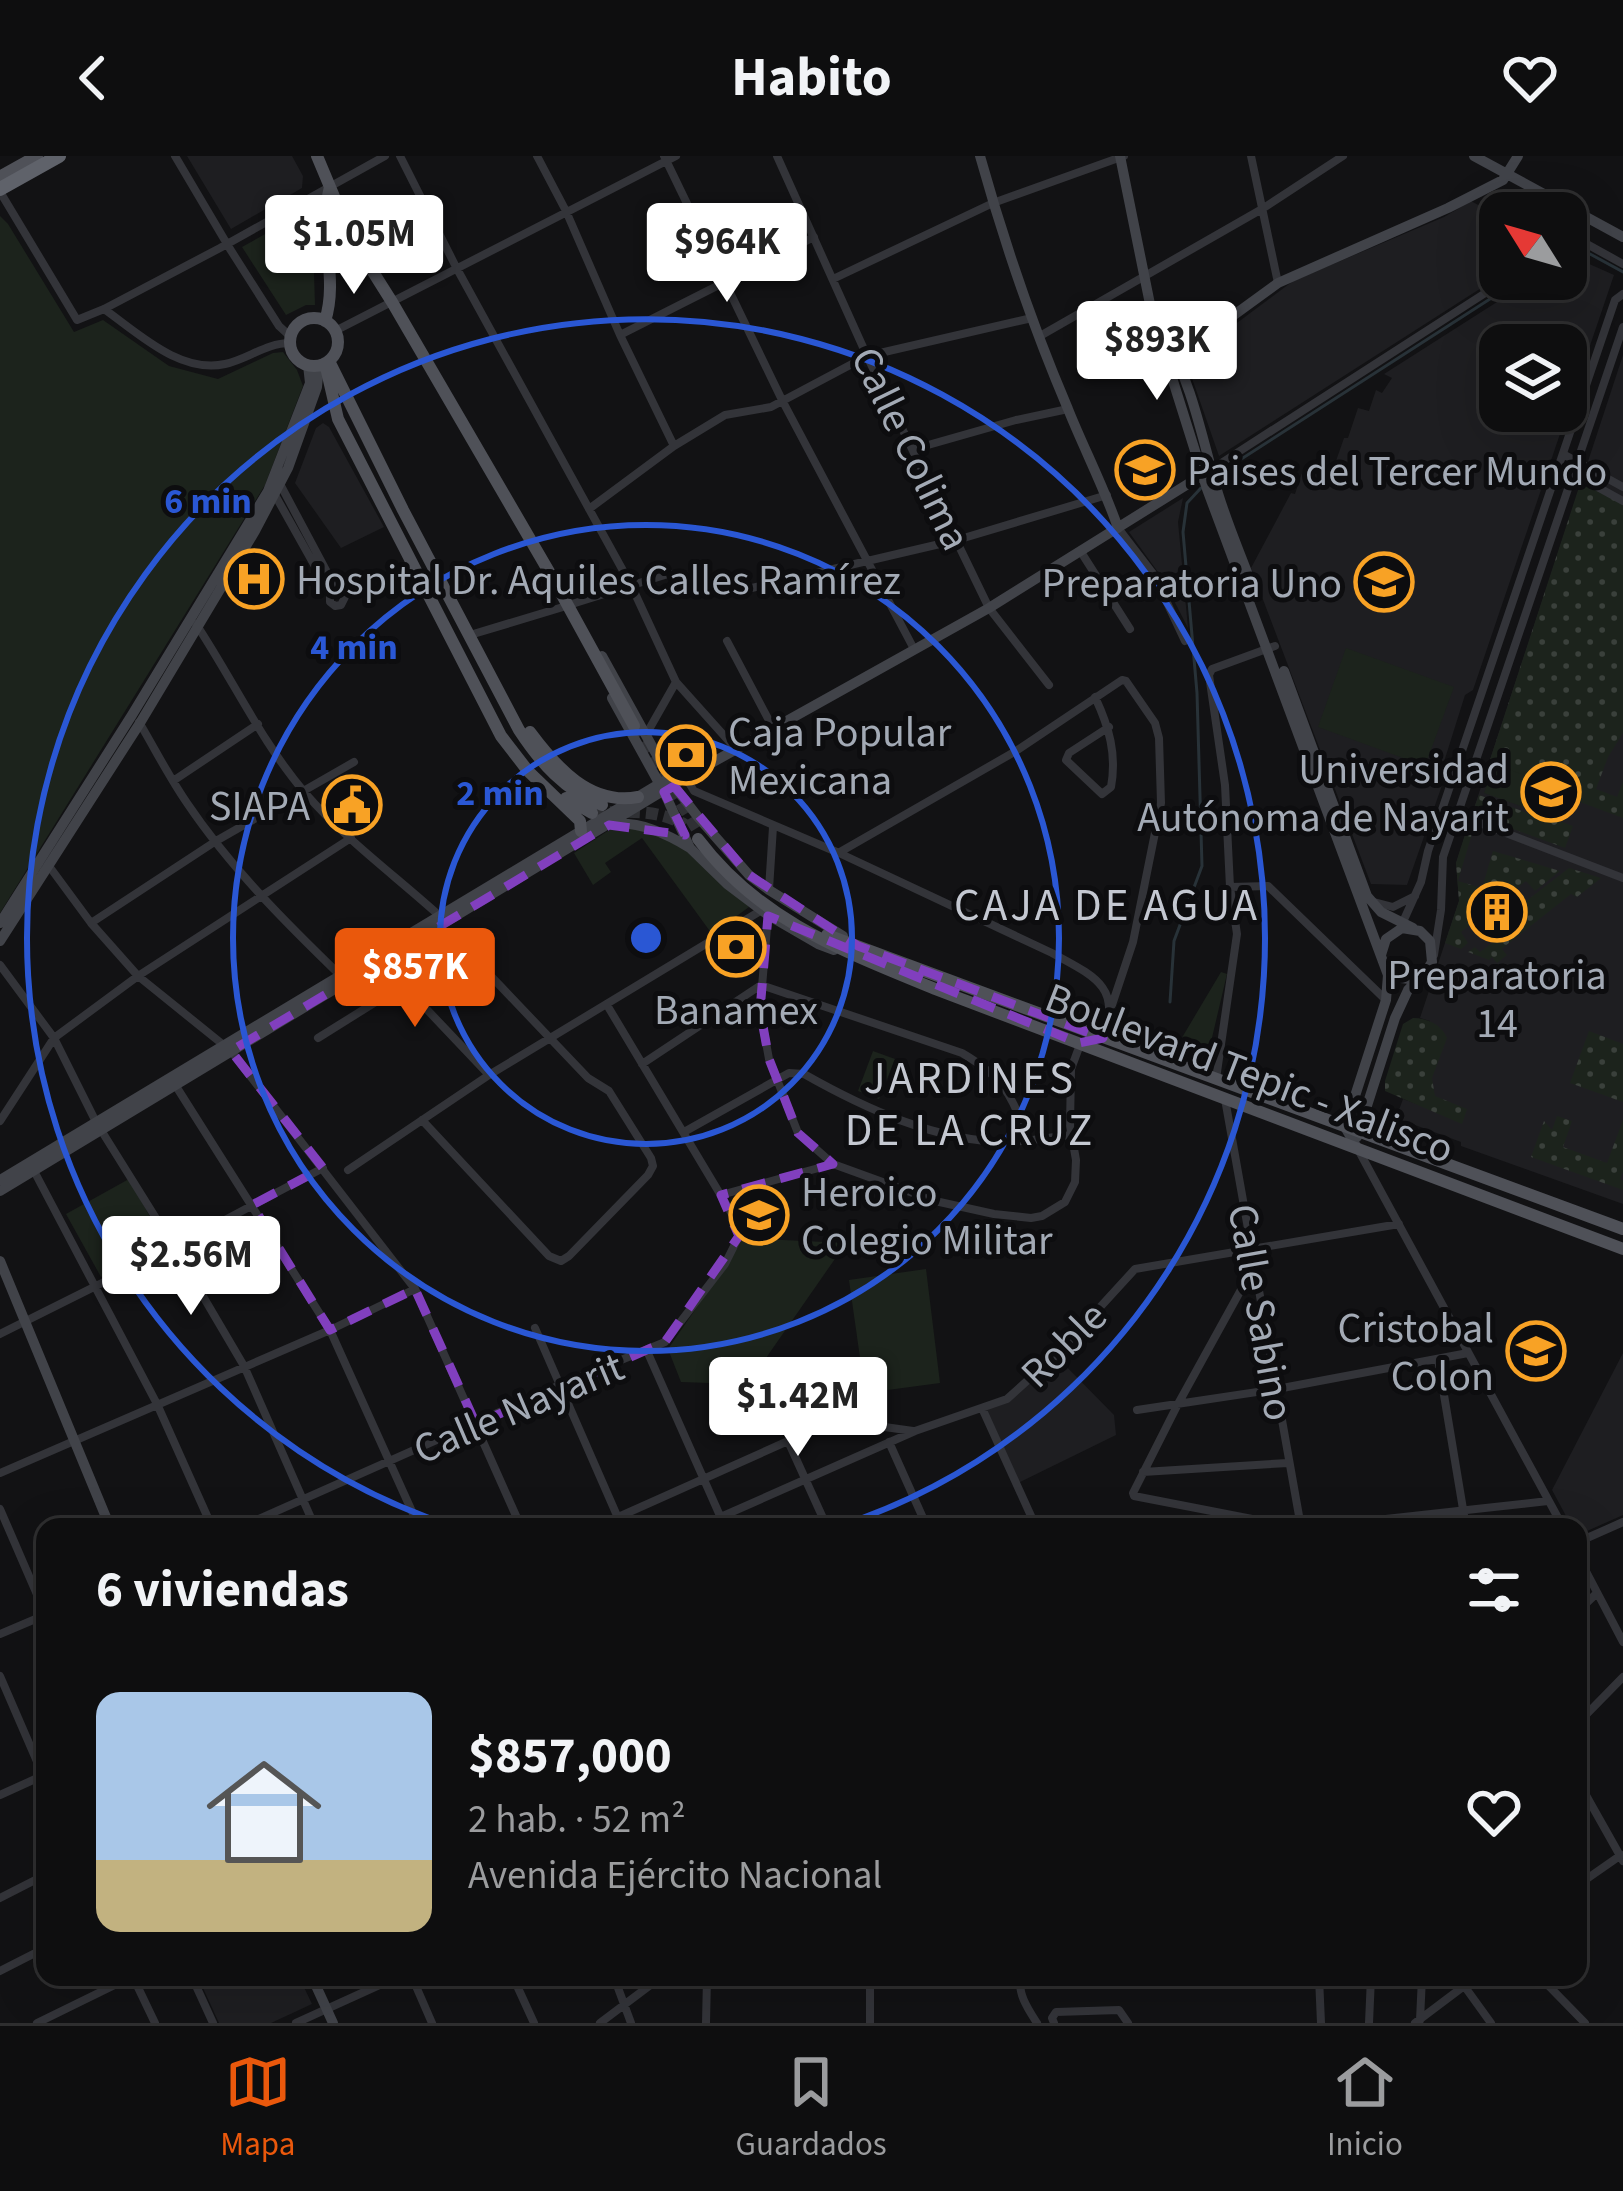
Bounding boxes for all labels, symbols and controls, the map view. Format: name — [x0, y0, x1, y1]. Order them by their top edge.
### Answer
text: Habito — [731, 40, 892, 117]
icon: back — [60, 45, 126, 111]
icon: heart — [1497, 45, 1563, 111]
north arrow — [1479, 192, 1587, 300]
map controls — [1479, 192, 1587, 432]
pin: $1.05M — [256, 195, 452, 297]
pin: $964K — [643, 203, 811, 305]
text: $1.05M — [292, 206, 416, 262]
text: $964K — [674, 214, 780, 270]
pin: $893K — [1073, 301, 1241, 403]
text: $893K — [1104, 312, 1210, 368]
button: layers — [1479, 324, 1587, 432]
street label: Calle Colima — [835, 337, 985, 561]
school or university icon: Paises del Tercer Mundo — [1114, 439, 1176, 501]
place label: Paises del Tercer Mundo — [1187, 442, 1607, 502]
text: 6 min — [164, 476, 252, 527]
hospital icon: Hospital Dr. Aquiles Calles Ramírez — [223, 548, 285, 610]
place label: Hospital Dr. Aquiles Calles Ramírez — [296, 551, 901, 611]
school or university icon: Preparatoria Uno — [1353, 551, 1415, 613]
place label: Preparatoria Uno — [1041, 554, 1342, 614]
text: 4 min — [310, 622, 398, 673]
place label: Caja Popular Mexicana — [728, 703, 952, 811]
bank icon: Caja Popular Mexicana — [655, 724, 717, 786]
place label: Universidad Autónoma de Nayarit — [1137, 740, 1509, 848]
school or university icon: Universidad Autónoma de Nayarit — [1520, 761, 1582, 823]
text: 2 min — [456, 768, 544, 819]
public building icon: SIAPA — [321, 774, 383, 836]
place label: SIAPA — [209, 777, 310, 837]
district label: CAJA DE AGUA — [954, 874, 1260, 938]
building icon: Preparatoria 14 — [1466, 881, 1528, 943]
bank icon: Banamex — [705, 916, 767, 978]
centre of rings — [625, 917, 667, 959]
pin: $857K — [331, 928, 499, 1030]
text: $857K — [362, 939, 468, 995]
place label: Preparatoria 14 — [1387, 946, 1607, 1054]
street label: Boulevard Tepic - Xalisco — [1036, 968, 1462, 1179]
place label: Banamex — [654, 981, 818, 1041]
district label: JARDINES DE LA CRUZ — [845, 1047, 1095, 1163]
place label: Heroico Colegio Militar — [801, 1163, 1053, 1271]
school or university icon: Heroico Colegio Militar — [728, 1184, 790, 1246]
street label: Calle Sabino — [1211, 1199, 1309, 1425]
pin: $2.56M — [93, 1216, 289, 1318]
text: $2.56M — [129, 1227, 253, 1283]
street label: Roble — [1007, 1288, 1121, 1402]
place label: Cristobal Colon — [1337, 1299, 1494, 1407]
school or university icon: Cristobal Colon — [1505, 1320, 1567, 1382]
street label: Calle Nayarit — [404, 1338, 633, 1480]
pin: $1.42M — [700, 1357, 896, 1459]
text: $1.42M — [736, 1368, 860, 1424]
text: 6 viviendas — [96, 1554, 349, 1626]
icon: filters — [1461, 1557, 1527, 1623]
text: $857,000 — [468, 1720, 672, 1792]
icon: home — [192, 1740, 336, 1884]
icon: heart — [1461, 1779, 1527, 1845]
text: 2 hab. · 52 m² — [468, 1792, 685, 1848]
text: Avenida Ejército Nacional — [468, 1848, 882, 1904]
tab: Mapa — [220, 2049, 295, 2168]
tab: Guardados — [736, 2049, 887, 2168]
tab: Inicio — [1327, 2049, 1403, 2168]

